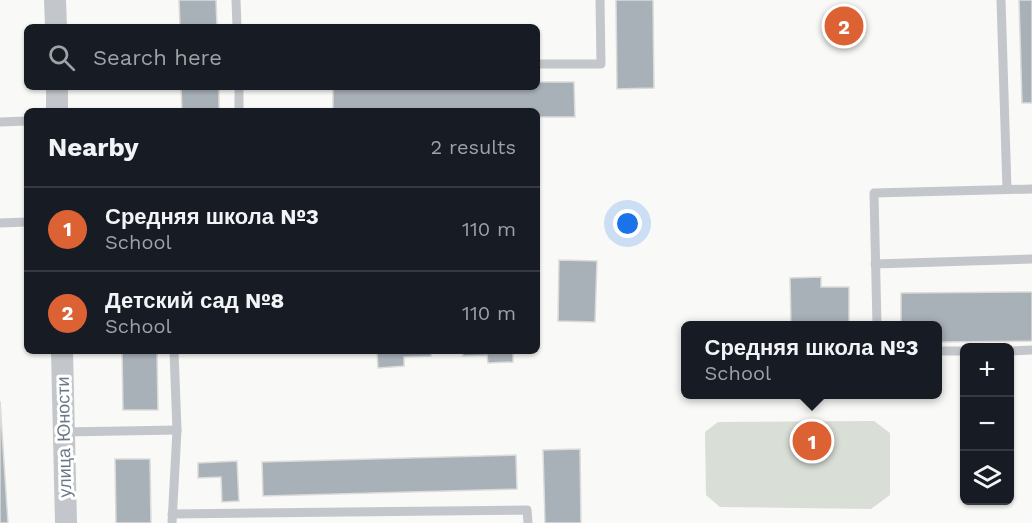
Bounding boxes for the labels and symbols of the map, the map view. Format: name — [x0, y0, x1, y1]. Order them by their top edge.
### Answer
pin: 2 — [824, 3, 864, 48]
your location — [613, 209, 642, 238]
street label: улица Юности — [52, 376, 75, 498]
pin: 1 — [792, 418, 832, 464]

